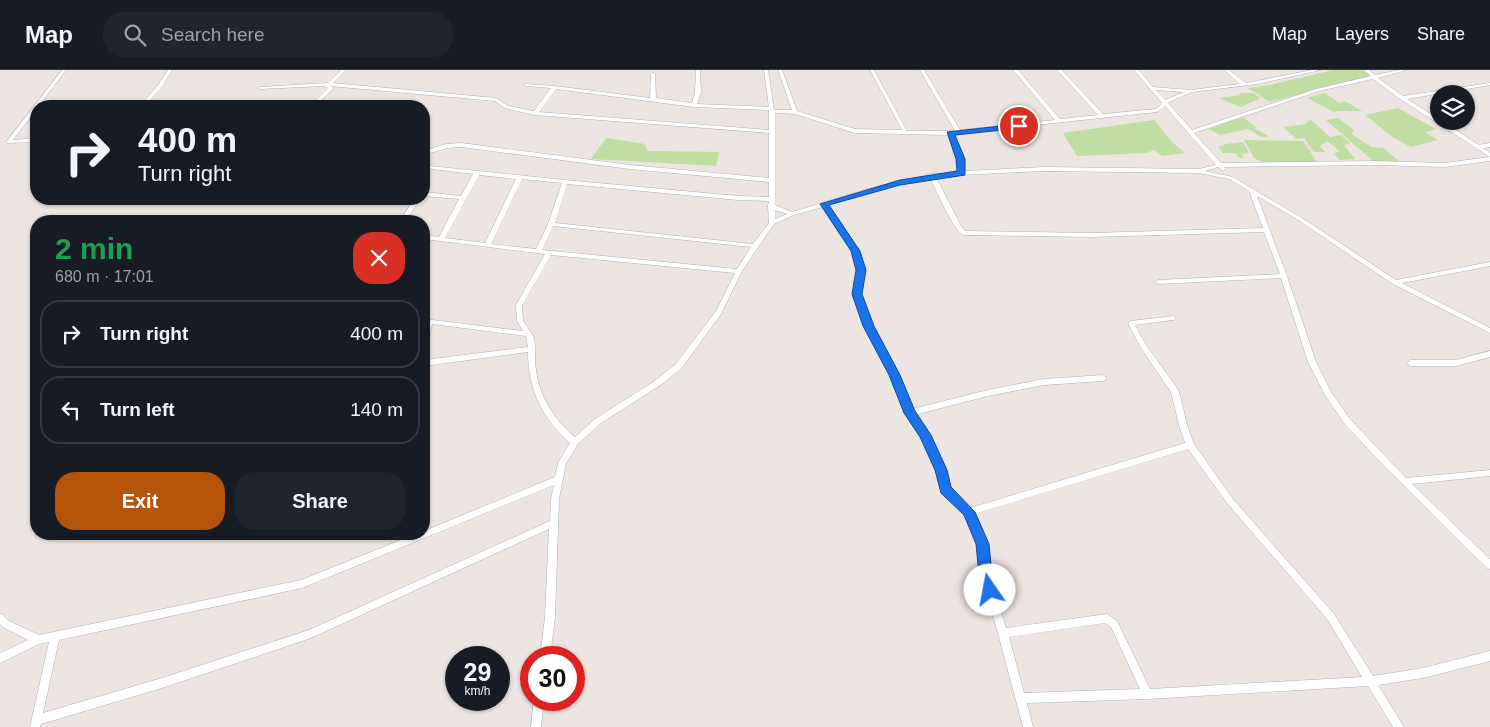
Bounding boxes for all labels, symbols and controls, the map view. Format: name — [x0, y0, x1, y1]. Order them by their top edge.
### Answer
search box — [103, 12, 453, 57]
text: Map — [25, 21, 73, 48]
icon: search — [121, 21, 149, 49]
text: Search here — [161, 24, 265, 45]
text: Map — [1272, 24, 1307, 44]
text: Layers — [1335, 24, 1389, 44]
text: Share — [1417, 24, 1465, 44]
map controls — [1430, 85, 1475, 130]
button: layers — [1430, 85, 1475, 130]
pin — [998, 105, 1040, 147]
icon: arrive — [1005, 112, 1033, 140]
icon: right — [55, 120, 120, 185]
text: 400 m — [138, 120, 237, 159]
text: Turn right — [138, 161, 231, 186]
text: 2 min — [55, 232, 133, 265]
button: close — [353, 232, 405, 284]
text: 680 m · 17:01 — [55, 268, 154, 285]
icon: right — [57, 320, 85, 348]
text: Turn right — [100, 323, 188, 344]
text: 400 m — [350, 323, 403, 344]
icon: left — [57, 396, 85, 424]
text: Turn left — [100, 399, 175, 420]
text: 140 m — [350, 399, 403, 420]
button: Exit — [55, 472, 225, 530]
button: Share — [235, 472, 405, 530]
position arrow — [963, 563, 1015, 615]
speed limit sign: 30 — [520, 646, 585, 711]
text: 29 — [464, 658, 491, 686]
text: km/h — [464, 684, 491, 698]

